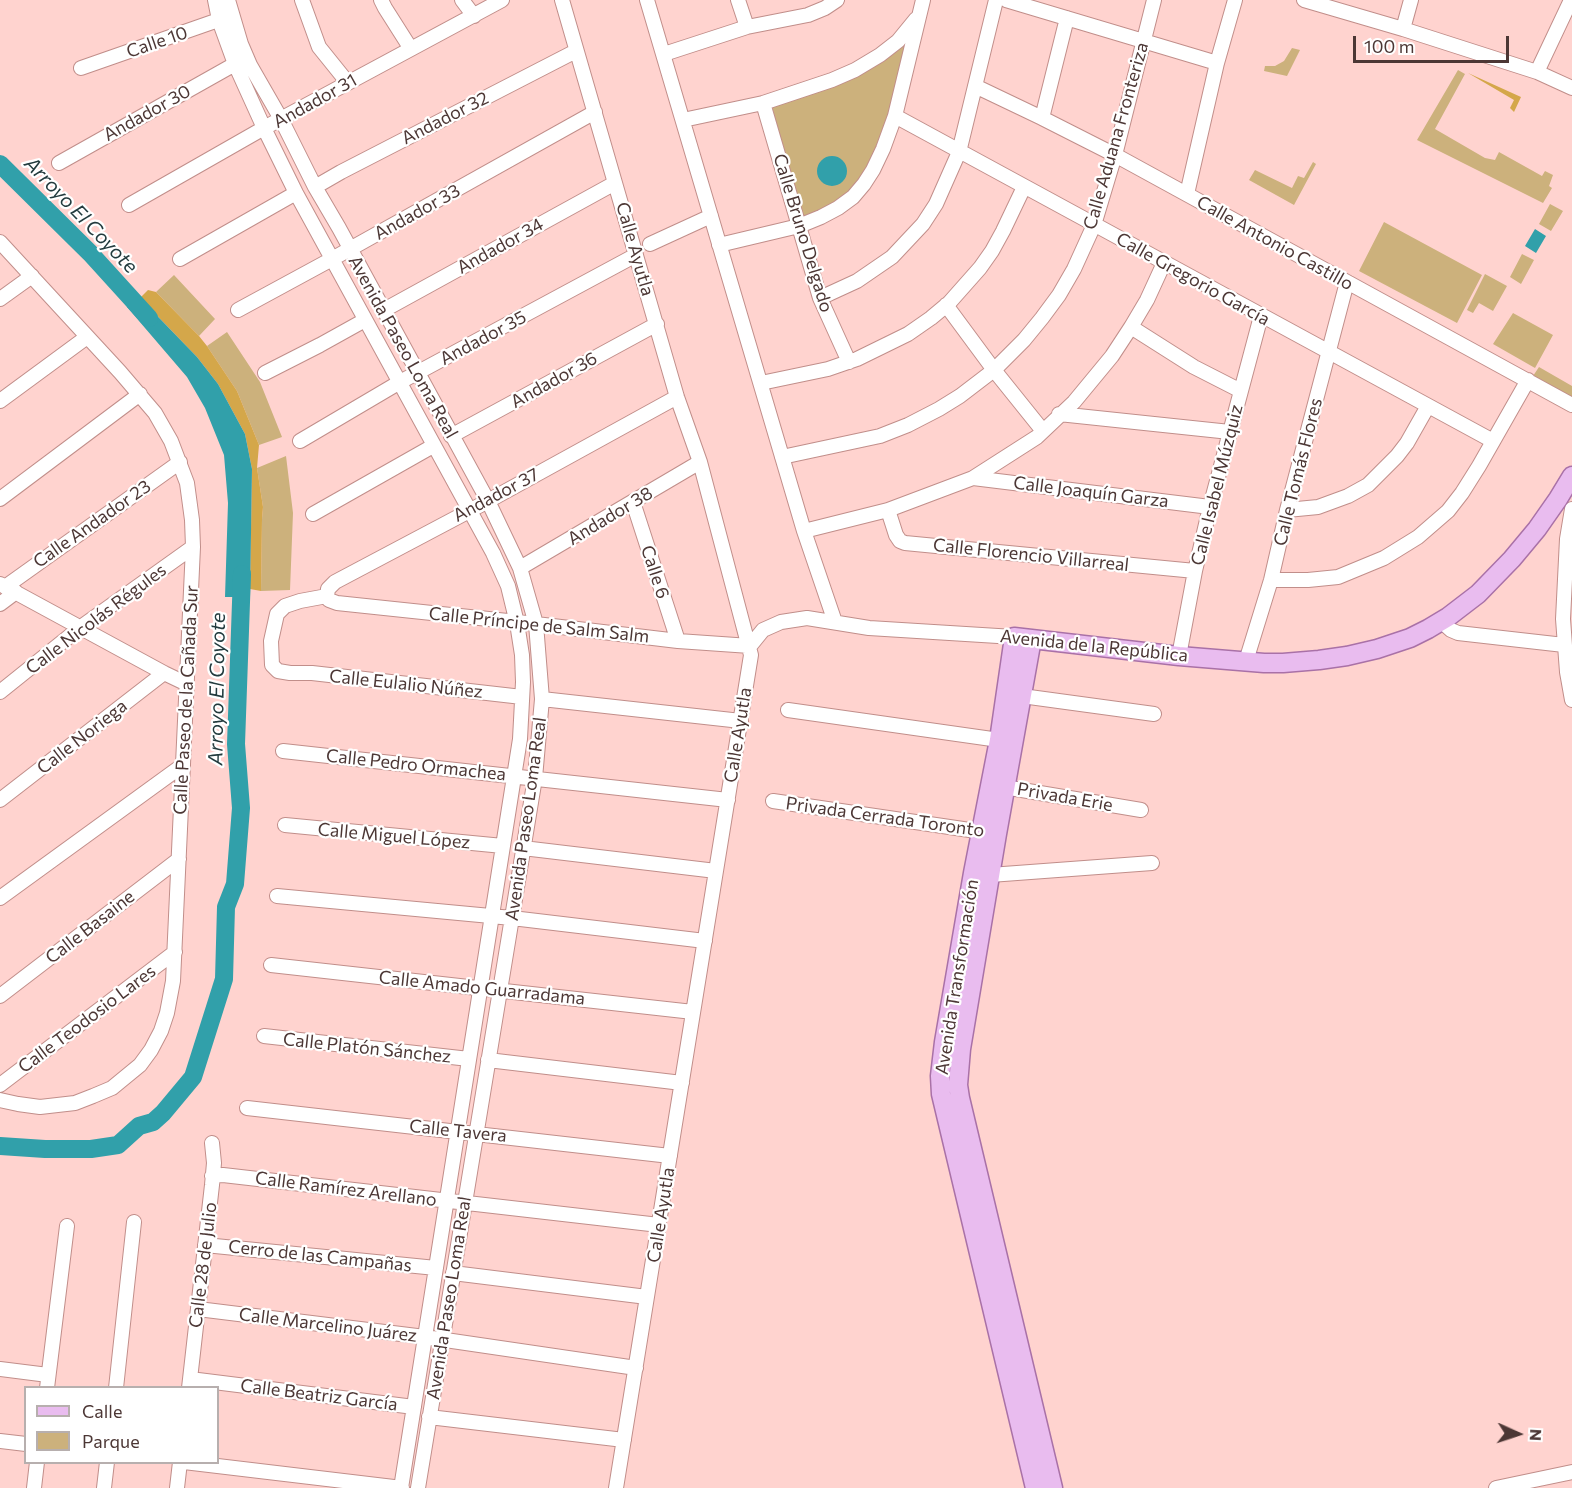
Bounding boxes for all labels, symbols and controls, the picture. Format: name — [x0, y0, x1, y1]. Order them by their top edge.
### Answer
street label: Calle 10 — [124, 21, 190, 63]
scale bar — [1356, 24, 1512, 62]
text: 100 m — [1364, 35, 1414, 57]
street label: Calle Aduana Fronteriza — [1079, 40, 1153, 232]
street label: Andador 31 — [269, 69, 361, 133]
street label: Andador 30 — [100, 80, 194, 146]
street label: Andador 32 — [398, 87, 492, 149]
street label: Calle Bruno Delgado — [769, 151, 837, 315]
water label: Arroyo El Coyote — [19, 152, 143, 278]
street label: Andador 33 — [370, 180, 464, 244]
street label: Calle Antonio Castillo — [1193, 191, 1357, 295]
street label: Calle Ayutla — [611, 200, 659, 298]
street label: Andador 34 — [453, 213, 547, 279]
street label: Calle Gregorio García — [1112, 228, 1274, 330]
street label: Avenida Paseo Loma Real — [344, 252, 462, 442]
street label: Andador 35 — [436, 306, 530, 370]
street label: Andador 36 — [507, 347, 601, 413]
street label: Calle Tomás Flores — [1269, 396, 1327, 548]
street label: Calle Isabel Múzquiz — [1187, 402, 1247, 568]
street label: Andador 37 — [449, 463, 543, 527]
street label: Calle Joaquín Garza — [1012, 472, 1170, 512]
street label: Calle Andador 23 — [29, 475, 155, 573]
street label: Andador 38 — [563, 482, 657, 550]
street label: Calle Florencio Villarreal — [932, 534, 1130, 576]
street label: Calle 6 — [636, 543, 674, 601]
street label: Calle Nicolás Régules — [22, 559, 170, 679]
street label: Calle Paseo de la Cañada Sur — [169, 585, 203, 815]
street label: Calle Príncipe de Salm Salm — [428, 603, 650, 647]
water label: Arroyo El Coyote — [204, 612, 230, 766]
street label: Avenida de la República — [999, 625, 1189, 667]
street label: Calle Eulalio Núñez — [328, 665, 484, 703]
street label: Calle Ayutla — [720, 686, 756, 784]
street label: Calle Noriega — [33, 695, 131, 779]
street label: Avenida Paseo Loma Real — [501, 716, 551, 922]
street label: Calle Pedro Ormachea — [325, 745, 507, 785]
street label: Privada Erie — [1015, 778, 1115, 816]
street label: Privada Cerrada Toronto — [784, 792, 986, 842]
street label: Calle Miguel López — [317, 819, 471, 853]
street label: Avenida Transformación — [931, 878, 983, 1076]
street label: Calle Basaine — [41, 886, 139, 968]
street label: Calle Teodosio Lares — [14, 960, 160, 1078]
street label: Calle Amado Guarradama — [378, 966, 586, 1010]
street label: Calle Platón Sánchez — [282, 1028, 452, 1068]
street label: Calle Tavera — [408, 1115, 508, 1147]
street label: Calle Ayutla — [643, 1166, 679, 1264]
street label: Calle Ramírez Arellano — [254, 1167, 438, 1211]
street label: Avenida Paseo Loma Real — [422, 1195, 476, 1401]
street label: Calle 28 de Julio — [185, 1201, 221, 1329]
street label: Cerro de las Campañas — [227, 1236, 413, 1276]
street label: Calle Marcelino Juárez — [238, 1303, 418, 1347]
street label: Calle Beatriz García — [239, 1375, 399, 1415]
legend — [24, 1386, 219, 1464]
text: Calle — [82, 1400, 122, 1422]
north arrow — [1488, 1404, 1548, 1464]
text: N — [1527, 1428, 1546, 1441]
text: Parque — [82, 1430, 140, 1452]

